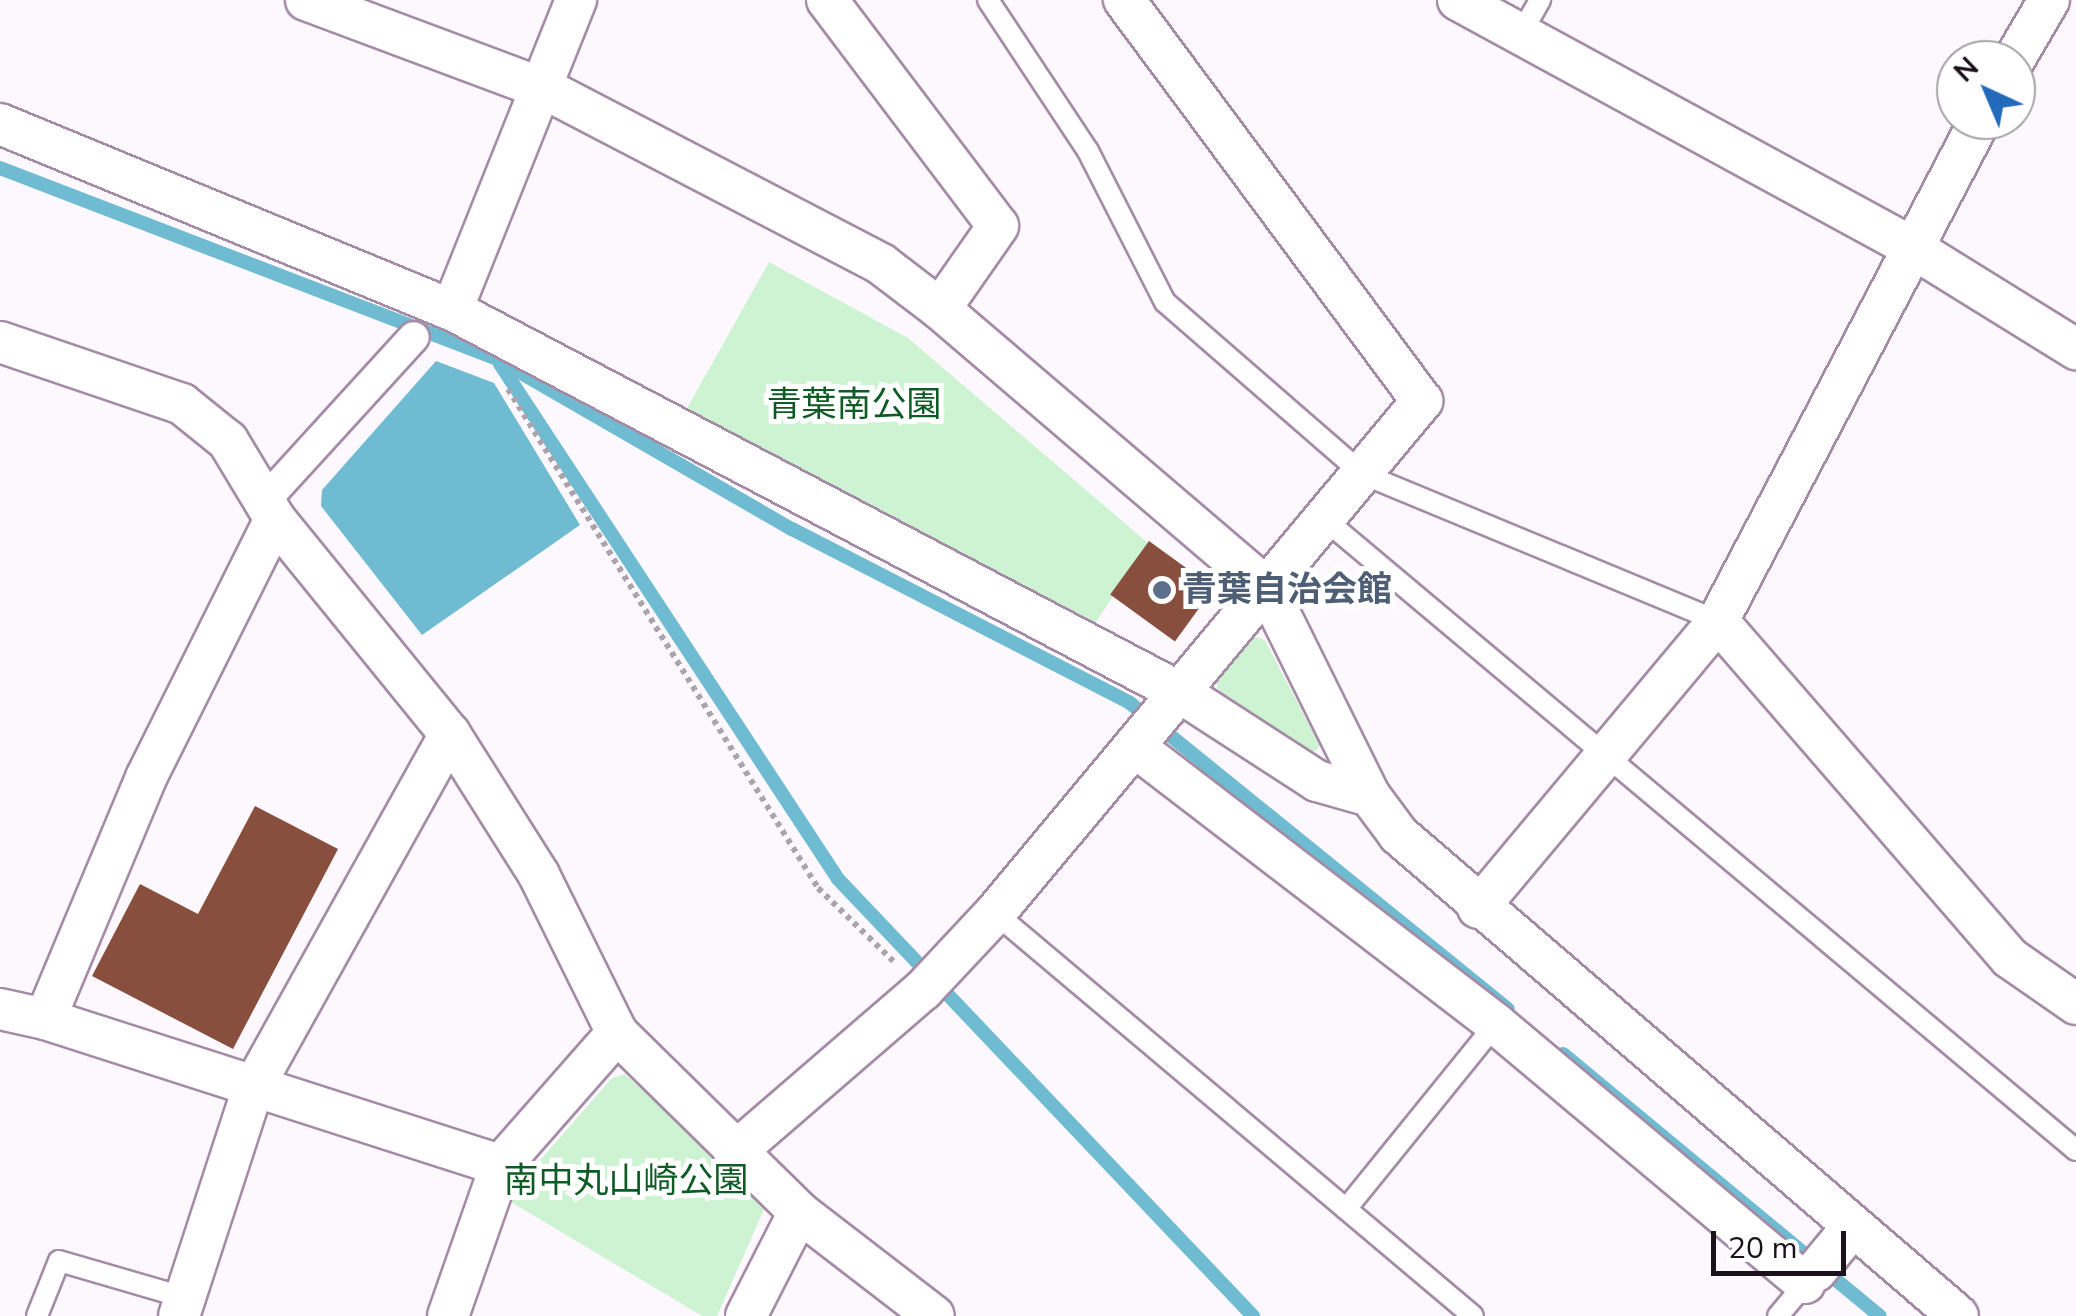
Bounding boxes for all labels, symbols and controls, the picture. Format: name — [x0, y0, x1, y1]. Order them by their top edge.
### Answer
north arrow — [1936, 40, 2036, 140]
text: N — [1946, 49, 1987, 91]
park label: 青葉南公園 — [767, 384, 941, 426]
place label: 青葉自治会館 — [1182, 569, 1392, 611]
marker: 青葉自治会館 — [1151, 579, 1173, 601]
park label: 南中丸山崎公園 — [504, 1160, 748, 1202]
scale bar — [1716, 1211, 1851, 1273]
text: 20 m — [1728, 1228, 1797, 1269]

